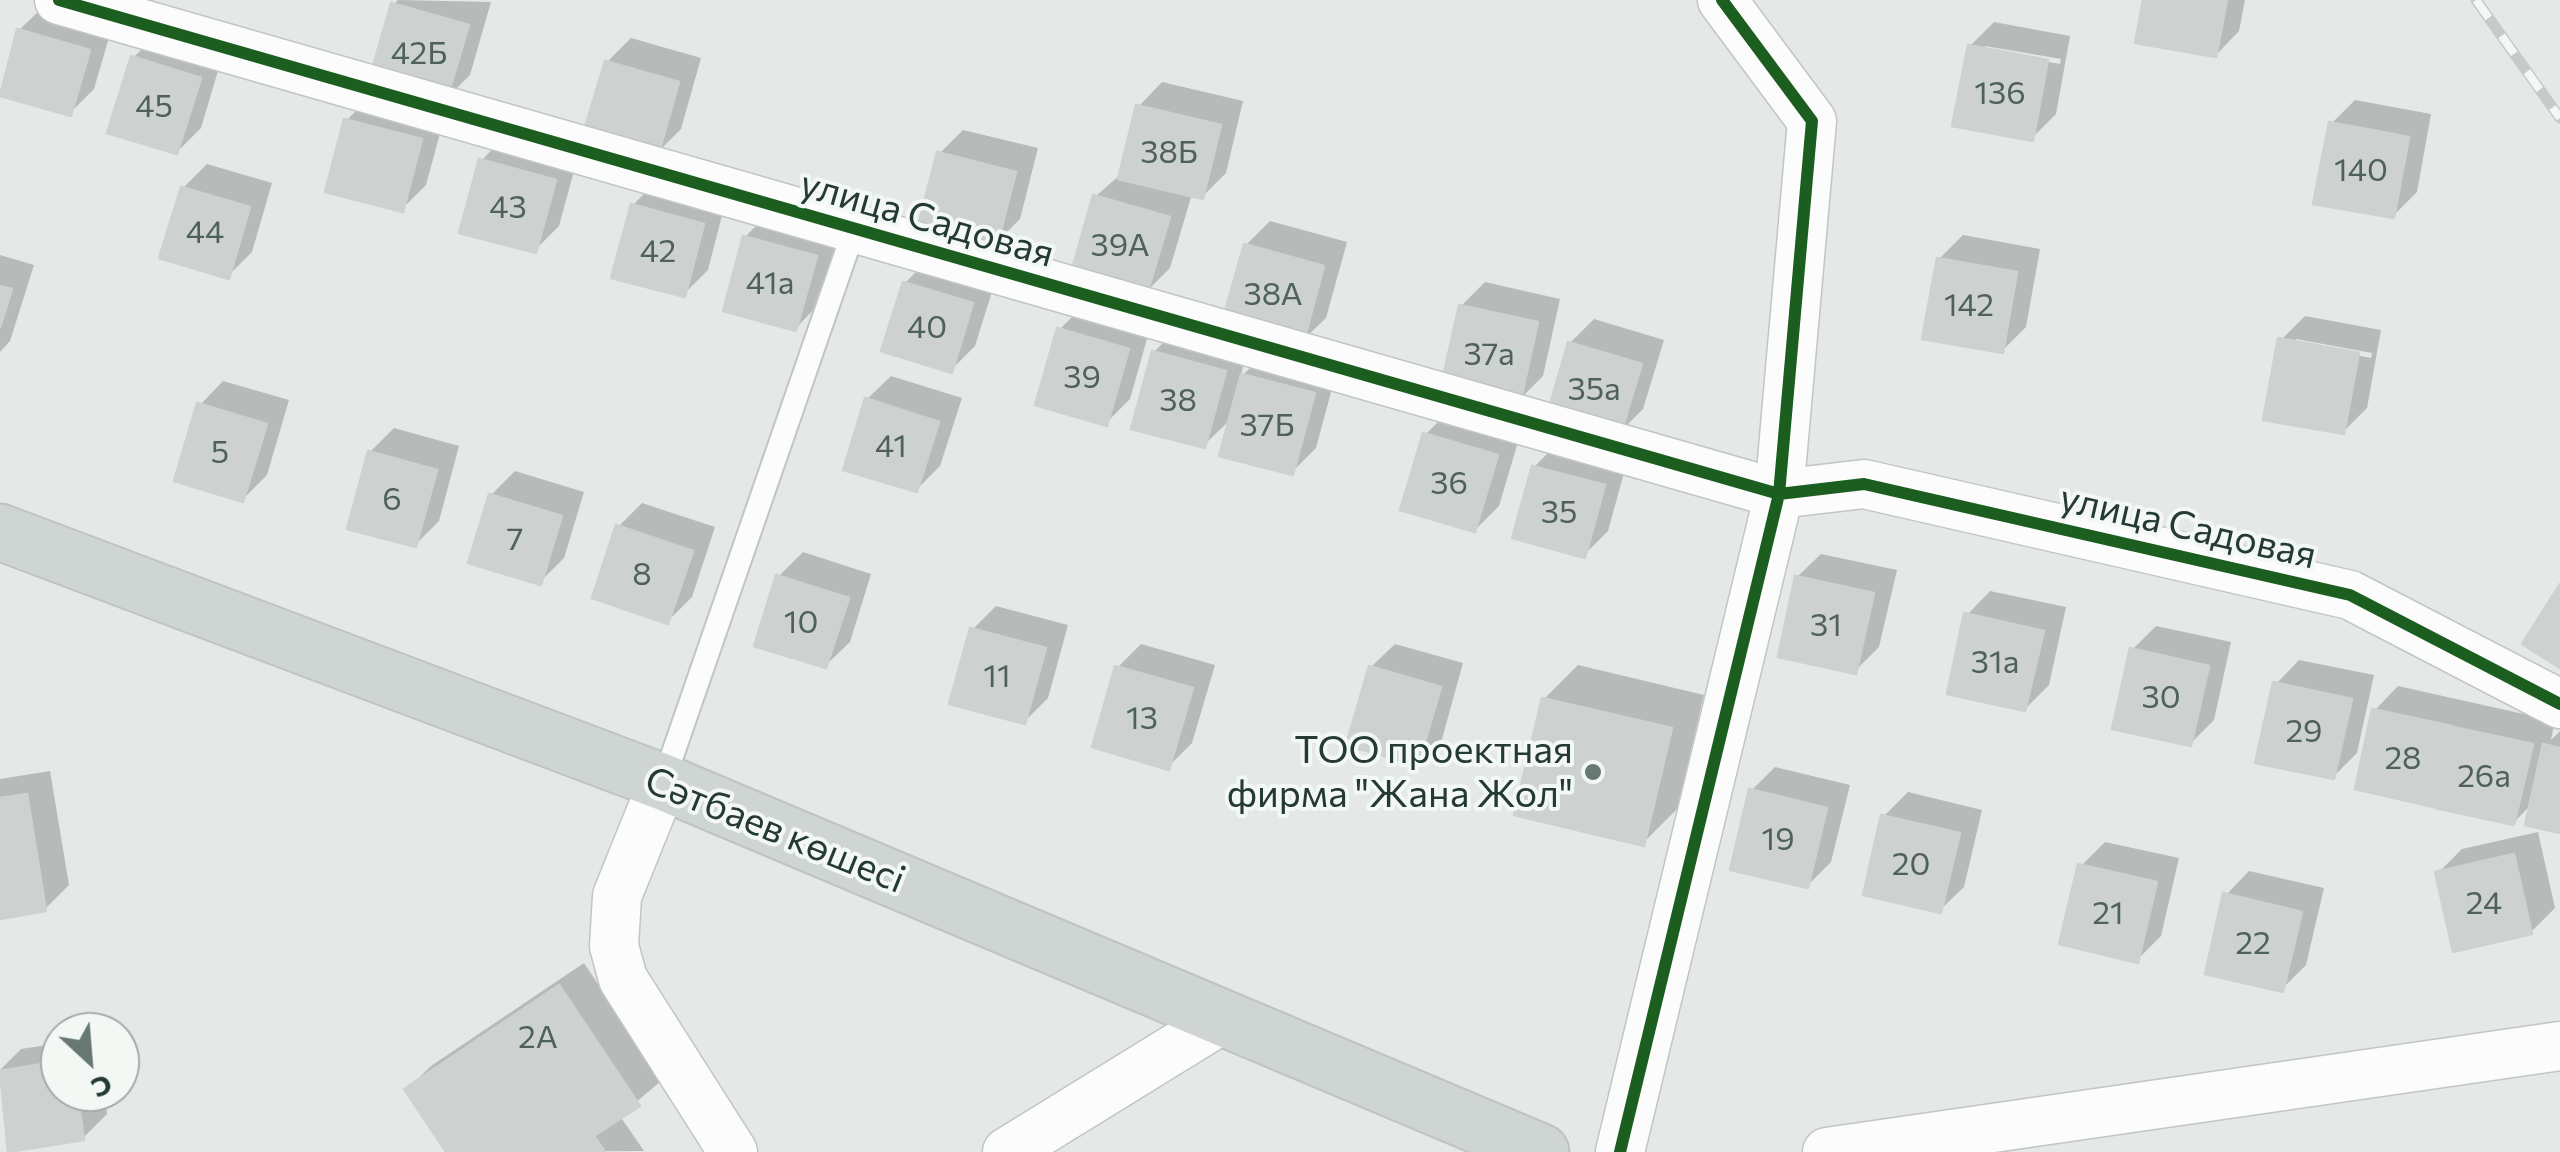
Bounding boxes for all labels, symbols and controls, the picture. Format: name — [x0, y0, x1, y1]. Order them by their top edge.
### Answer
house number: 42Б — [391, 34, 447, 72]
house number: 136 — [1974, 74, 2026, 112]
house number: 45 — [135, 87, 173, 125]
house number: 38Б — [1140, 133, 1198, 171]
house number: 140 — [2334, 151, 2388, 189]
street label: улица Садовая — [795, 161, 1059, 277]
house number: 43 — [489, 188, 527, 226]
house number: 44 — [186, 213, 224, 251]
house number: 39А — [1090, 226, 1150, 264]
house number: 42 — [640, 232, 676, 270]
house number: 41а — [746, 264, 794, 302]
house number: 38А — [1243, 275, 1303, 313]
house number: 142 — [1944, 286, 1994, 324]
house number: 40 — [907, 308, 947, 346]
house number: 37а — [1463, 335, 1515, 373]
house number: 39 — [1063, 358, 1101, 396]
house number: 35а — [1567, 370, 1621, 408]
house number: 38 — [1159, 381, 1197, 419]
house number: 37Б — [1239, 406, 1295, 444]
house number: 41 — [875, 427, 907, 465]
house number: 5 — [211, 433, 229, 471]
house number: 36 — [1430, 464, 1468, 502]
street label: улица Садовая — [2055, 475, 2321, 579]
house number: 6 — [382, 480, 402, 518]
house number: 35 — [1541, 493, 1577, 531]
house number: 7 — [507, 520, 523, 558]
house number: 8 — [632, 555, 652, 593]
house number: 10 — [784, 603, 818, 641]
house number: 31 — [1810, 606, 1842, 644]
house number: 31а — [1971, 643, 2019, 681]
house number: 11 — [983, 657, 1011, 695]
house number: 30 — [2141, 678, 2181, 716]
house number: 13 — [1126, 699, 1158, 737]
house number: 29 — [2285, 712, 2323, 750]
place label: ТОО проектная фирма "Жана Жол" — [1227, 727, 1573, 816]
house number: 28 — [2384, 739, 2422, 777]
street label: Сәтбаев көшесі — [638, 757, 912, 903]
house number: 26а — [2457, 757, 2511, 795]
marker: ТОО проектная фирма "Жана Жол" — [1582, 761, 1604, 783]
house number: 19 — [1761, 820, 1795, 858]
house number: 20 — [1892, 845, 1930, 883]
house number: 24 — [2466, 884, 2502, 922]
house number: 21 — [2092, 894, 2124, 932]
house number: 22 — [2235, 924, 2271, 962]
north arrow — [40, 1012, 140, 1112]
house number: 2А — [518, 1018, 558, 1056]
text: С — [86, 1068, 118, 1107]

